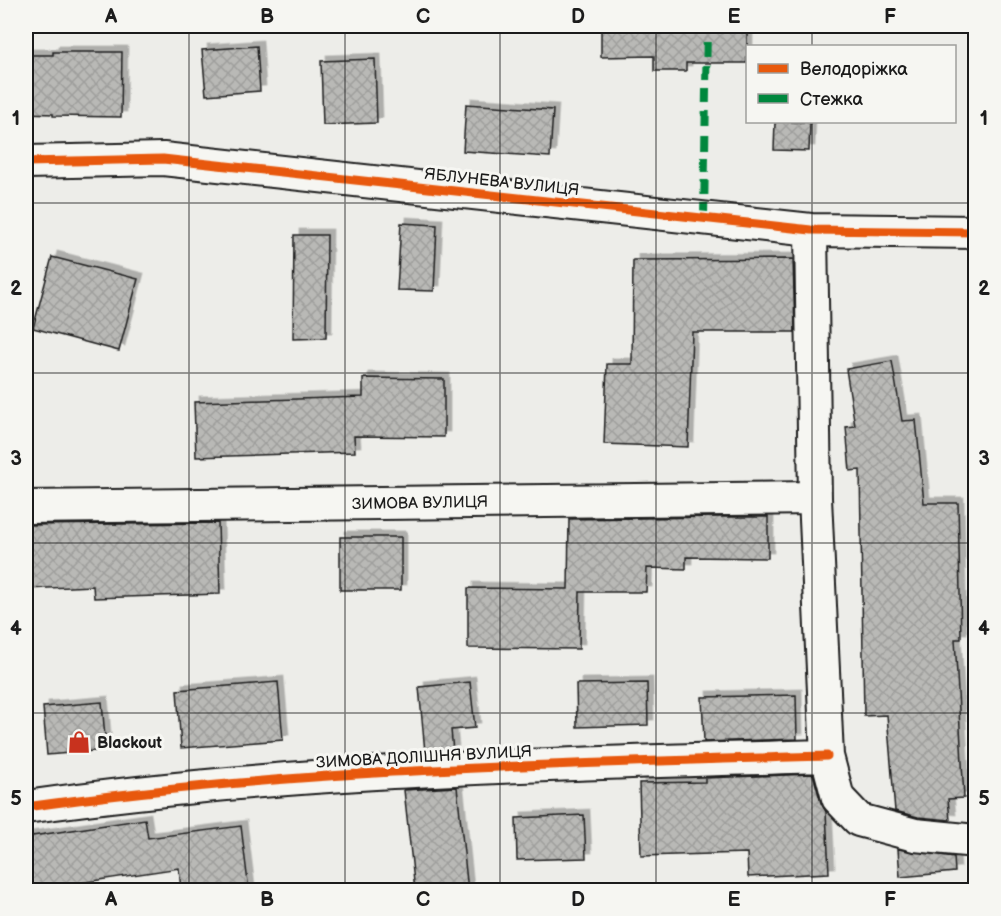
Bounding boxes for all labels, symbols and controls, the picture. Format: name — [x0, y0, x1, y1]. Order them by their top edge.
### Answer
text: A — [104, 5, 118, 29]
text: B — [260, 5, 274, 29]
text: C — [416, 5, 430, 29]
text: D — [571, 5, 585, 29]
text: E — [728, 5, 741, 29]
text: F — [884, 5, 896, 29]
legend — [746, 45, 956, 123]
text: Велодоріжка — [800, 59, 908, 80]
text: Стежка — [800, 89, 863, 110]
text: 1 — [12, 107, 20, 131]
text: 1 — [980, 107, 988, 131]
street label: ЯБЛУНЕВА ВУЛИЦЯ — [424, 165, 580, 200]
text: 2 — [10, 277, 22, 301]
text: 2 — [978, 277, 990, 301]
text: 3 — [10, 447, 22, 471]
text: 3 — [978, 447, 990, 471]
street label: ЗИМОВА ВУЛИЦЯ — [352, 493, 488, 514]
text: 4 — [10, 617, 22, 641]
text: 4 — [978, 617, 990, 641]
shop icon: Blackout — [66, 729, 92, 755]
place label: Blackout — [97, 734, 162, 753]
street label: ЗИМОВА ДОЛІШНЯ ВУЛИЦЯ — [316, 742, 533, 773]
text: 5 — [10, 787, 22, 811]
text: 5 — [978, 787, 990, 811]
text: A — [104, 888, 118, 912]
text: B — [260, 888, 274, 912]
text: C — [416, 888, 430, 912]
text: D — [571, 888, 585, 912]
text: E — [728, 888, 741, 912]
text: F — [884, 888, 896, 912]

